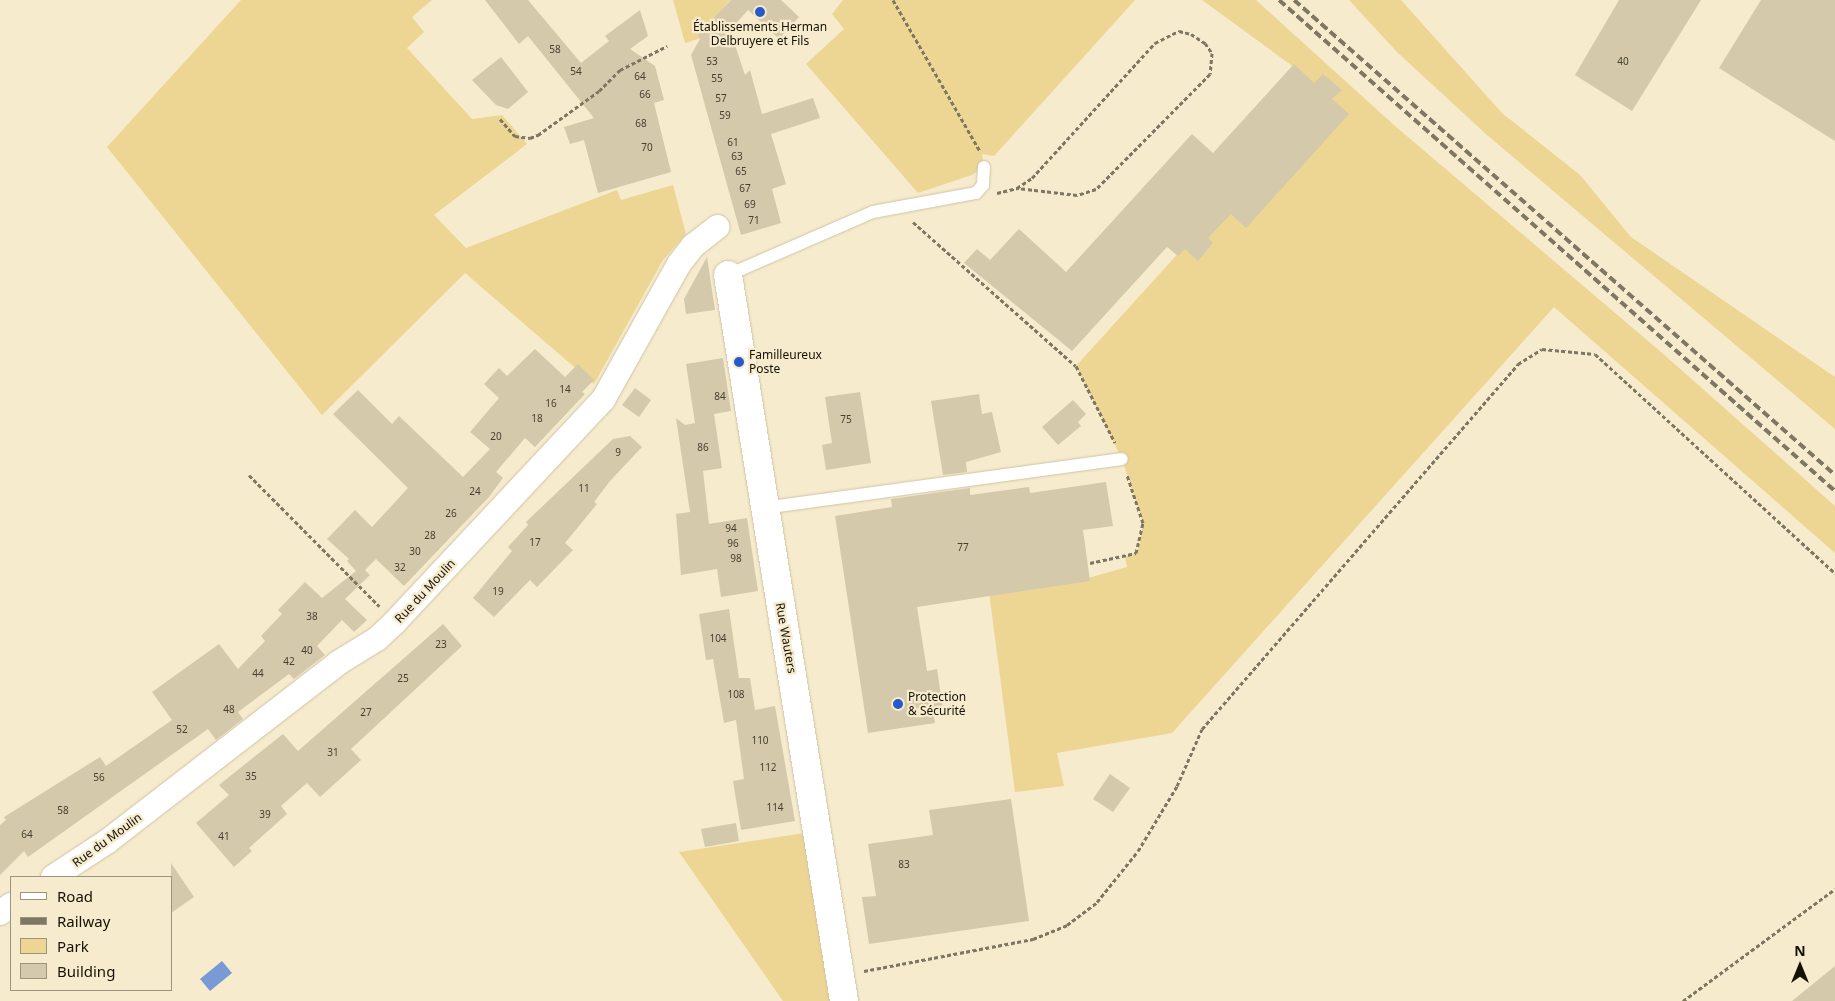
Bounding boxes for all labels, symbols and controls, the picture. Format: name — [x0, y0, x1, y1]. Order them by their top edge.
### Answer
marker: Établissements Herman Delbruyere et Fils — [754, 6, 766, 18]
place label: Établissements Herman Delbruyere et Fils — [693, 20, 827, 48]
house number: 58 — [549, 44, 561, 56]
house number: 53 — [706, 56, 718, 68]
house number: 40 — [1617, 56, 1629, 68]
house number: 54 — [570, 66, 582, 78]
house number: 64 — [634, 71, 646, 83]
house number: 55 — [711, 73, 723, 85]
house number: 66 — [639, 89, 651, 101]
house number: 57 — [715, 93, 727, 105]
house number: 59 — [719, 110, 731, 122]
house number: 68 — [635, 118, 647, 130]
house number: 61 — [727, 137, 739, 149]
house number: 70 — [641, 142, 653, 154]
house number: 63 — [731, 151, 743, 163]
house number: 65 — [735, 166, 747, 178]
house number: 67 — [739, 183, 751, 195]
house number: 69 — [744, 199, 756, 211]
house number: 71 — [748, 215, 760, 227]
place label: Familleureux Poste — [749, 348, 822, 376]
marker: Familleureux Poste — [733, 356, 745, 368]
house number: 14 — [559, 384, 571, 396]
house number: 84 — [714, 391, 726, 403]
house number: 16 — [545, 398, 557, 410]
house number: 18 — [531, 413, 543, 425]
house number: 75 — [840, 414, 852, 426]
house number: 20 — [490, 431, 502, 443]
house number: 86 — [697, 442, 709, 454]
house number: 9 — [615, 447, 621, 459]
house number: 11 — [578, 483, 590, 495]
house number: 24 — [469, 486, 481, 498]
house number: 26 — [445, 508, 457, 520]
house number: 94 — [725, 523, 737, 535]
house number: 28 — [424, 530, 436, 542]
house number: 17 — [529, 537, 541, 549]
house number: 96 — [727, 538, 739, 550]
house number: 77 — [957, 542, 969, 554]
house number: 30 — [409, 546, 421, 558]
house number: 98 — [730, 553, 742, 565]
street label: Rue du Moulin — [392, 556, 458, 626]
house number: 32 — [394, 562, 406, 574]
house number: 19 — [492, 586, 504, 598]
street label: Rue Wauters — [773, 601, 799, 675]
house number: 38 — [306, 611, 318, 623]
house number: 104 — [709, 633, 727, 645]
house number: 23 — [435, 639, 447, 651]
house number: 40 — [301, 645, 313, 657]
house number: 42 — [283, 656, 295, 668]
house number: 44 — [252, 668, 264, 680]
house number: 25 — [397, 673, 409, 685]
house number: 108 — [727, 689, 745, 701]
place label: Protection & Sécurité — [908, 690, 966, 718]
marker: Protection & Sécurité — [892, 698, 904, 710]
house number: 48 — [223, 704, 235, 716]
house number: 27 — [360, 707, 372, 719]
house number: 52 — [176, 724, 188, 736]
house number: 110 — [751, 735, 769, 747]
house number: 31 — [327, 747, 339, 759]
house number: 112 — [759, 762, 777, 774]
house number: 35 — [245, 771, 257, 783]
house number: 56 — [93, 772, 105, 784]
house number: 114 — [766, 802, 784, 814]
house number: 58 — [57, 805, 69, 817]
house number: 39 — [259, 809, 271, 821]
street label: Rue du Moulin — [70, 810, 144, 870]
house number: 64 — [21, 829, 33, 841]
house number: 41 — [218, 831, 230, 843]
house number: 83 — [898, 859, 910, 871]
legend — [10, 876, 172, 991]
text: Road — [57, 886, 93, 906]
text: Railway — [57, 911, 110, 931]
text: Park — [57, 936, 89, 956]
north arrow — [1775, 941, 1825, 991]
text: N — [1794, 941, 1806, 960]
text: Building — [57, 961, 115, 981]

